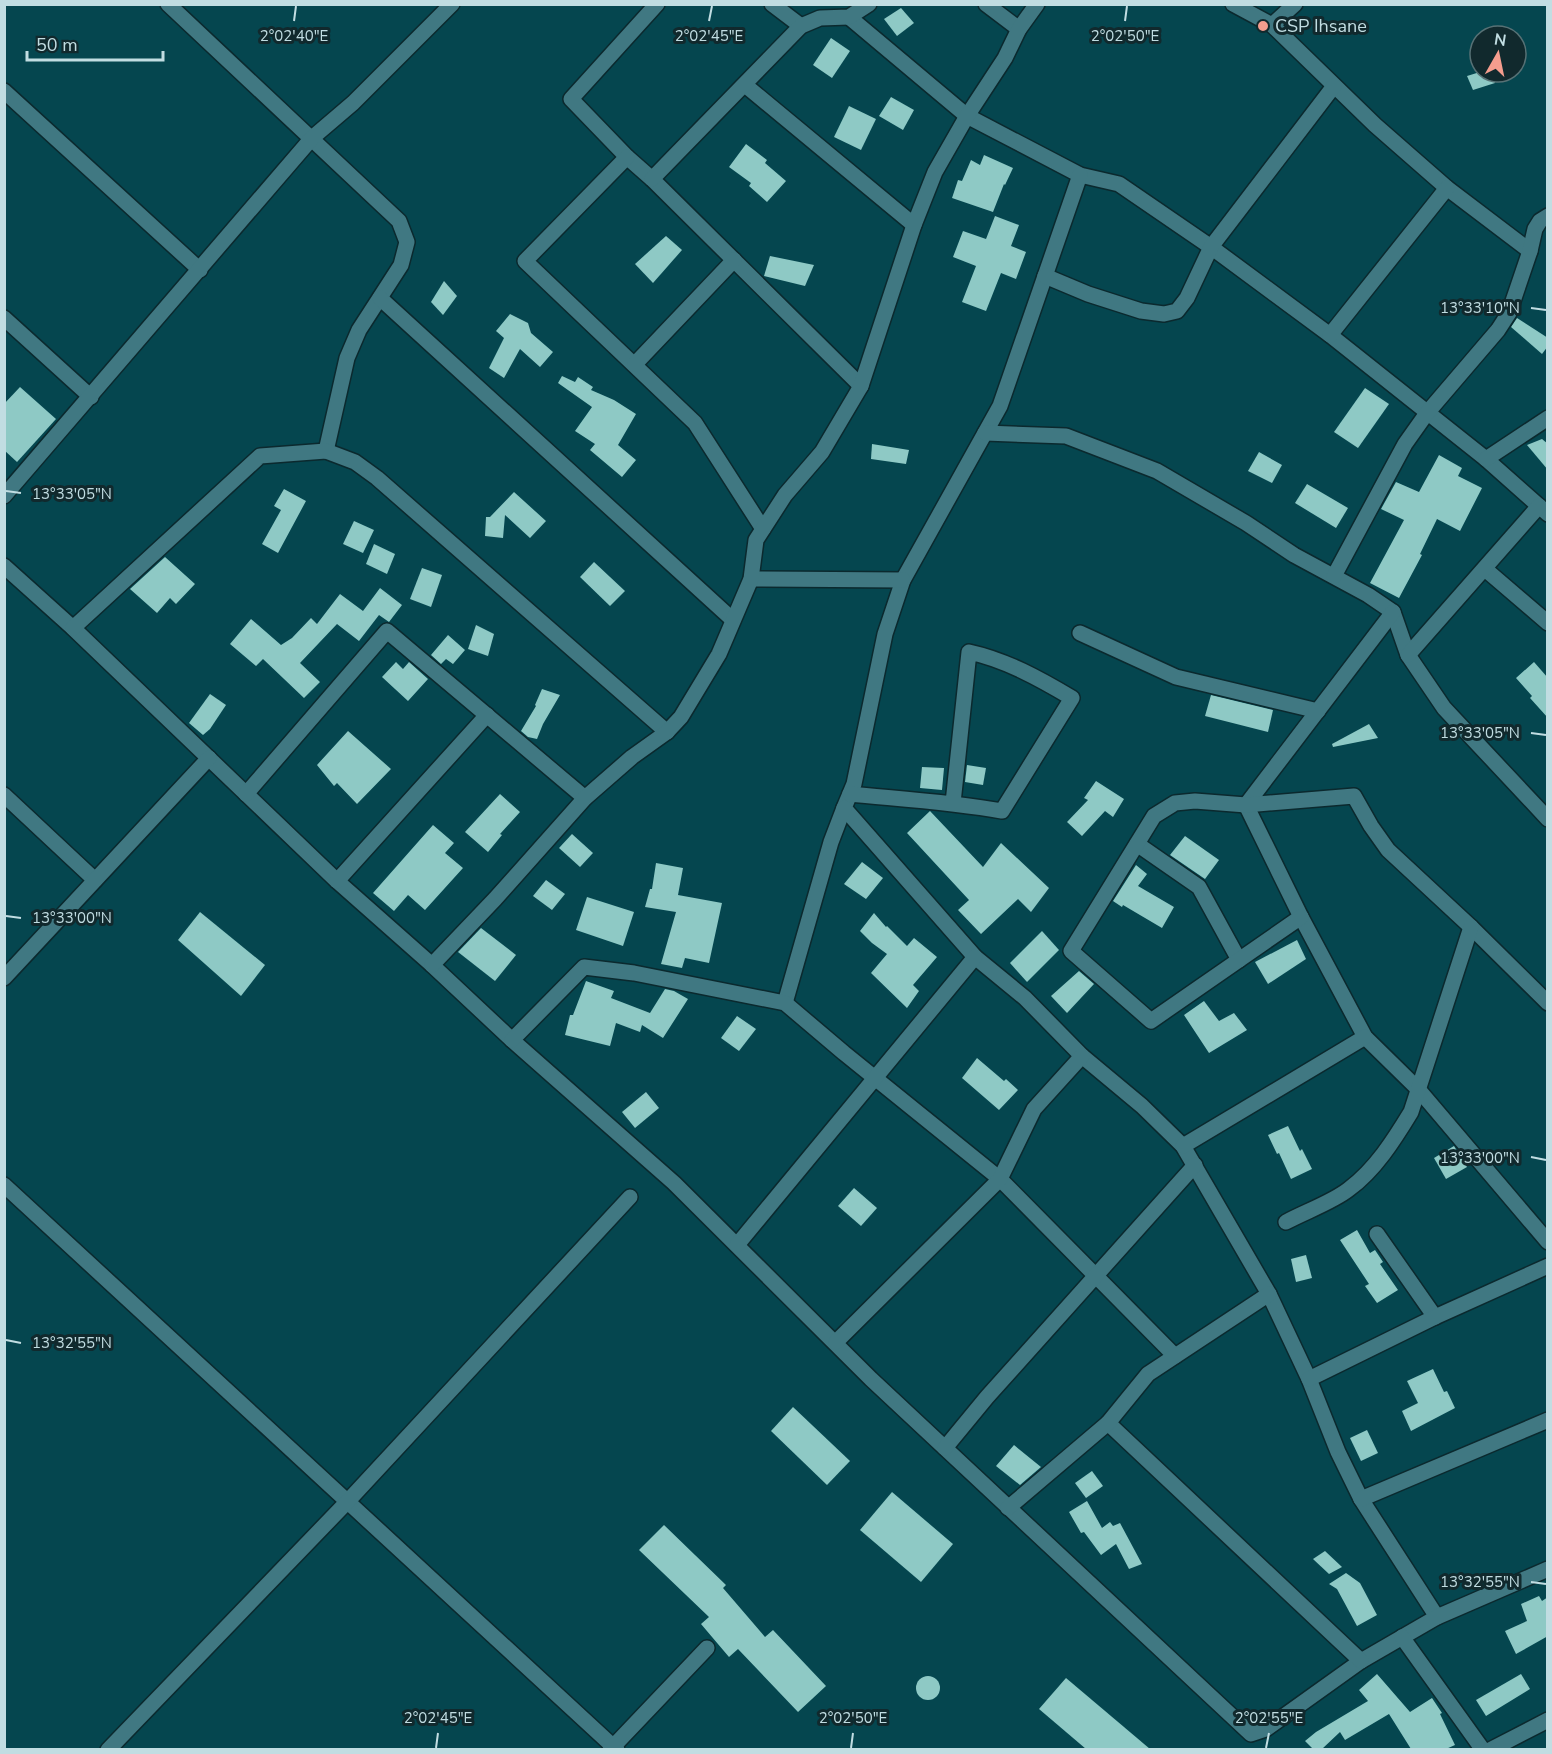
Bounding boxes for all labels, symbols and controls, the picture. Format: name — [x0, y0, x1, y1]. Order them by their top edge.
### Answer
place label: CSP Ihsane — [1275, 14, 1367, 38]
marker: CSP Ihsane — [1256, 19, 1270, 33]
scale bar — [27, 24, 164, 62]
north arrow — [1468, 24, 1528, 84]
text: 2°02'40"E — [260, 26, 328, 46]
text: 2°02'45"E — [675, 26, 743, 46]
text: 2°02'50"E — [1091, 26, 1159, 46]
text: N — [1493, 28, 1508, 52]
text: 50 m — [36, 33, 78, 57]
text: 13°33'10"N — [1440, 298, 1520, 318]
text: 13°33'05"N — [32, 484, 112, 504]
text: 13°33'05"N — [1440, 723, 1520, 743]
text: 13°33'00"N — [32, 908, 112, 928]
text: 13°33'00"N — [1440, 1148, 1520, 1168]
text: 13°32'55"N — [32, 1333, 112, 1353]
text: 13°32'55"N — [1440, 1572, 1520, 1592]
text: 2°02'45"E — [404, 1708, 472, 1728]
text: 2°02'50"E — [819, 1708, 887, 1728]
text: 2°02'55"E — [1235, 1708, 1303, 1728]

